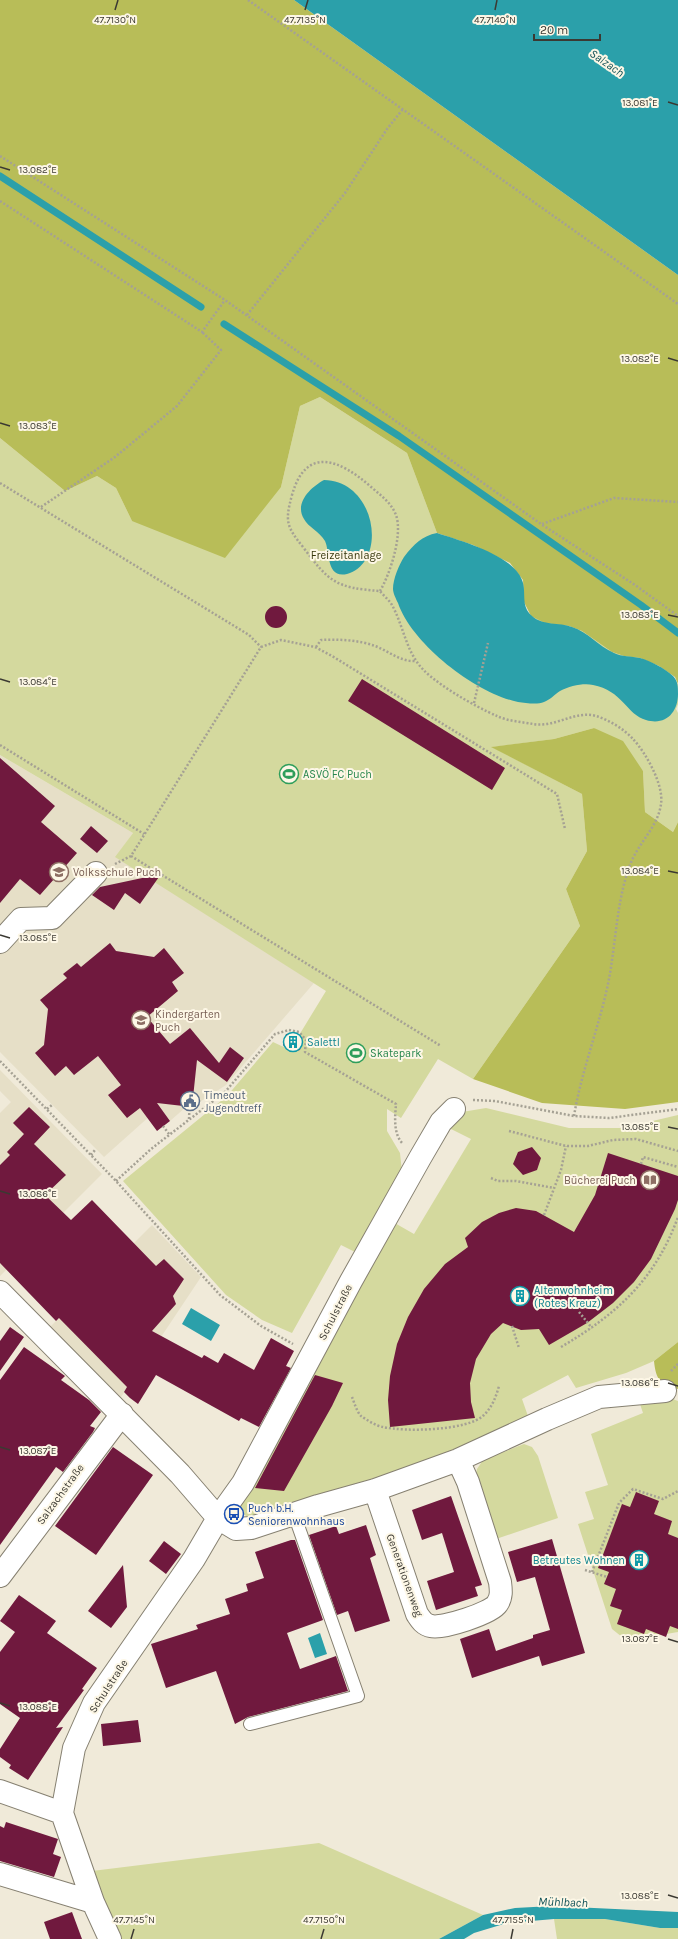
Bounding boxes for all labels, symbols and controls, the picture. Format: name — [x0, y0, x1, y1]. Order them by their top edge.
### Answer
text: 47.7130°N — [94, 14, 136, 26]
text: 47.7135°N — [284, 14, 326, 26]
text: 47.7140°N — [474, 14, 516, 26]
scale bar — [534, 16, 600, 42]
text: 20 m — [540, 23, 568, 37]
water label: Salzach — [587, 46, 627, 80]
text: 13.081°E — [622, 97, 658, 109]
text: 13.082°E — [19, 164, 57, 176]
text: 13.082°E — [621, 353, 659, 365]
text: 13.083°E — [19, 420, 57, 432]
park label: Freizeitanlage — [311, 549, 382, 562]
text: 13.083°E — [621, 609, 659, 621]
text: 13.084°E — [19, 676, 57, 688]
sports icon: ASVÖ FC Puch — [278, 763, 300, 785]
place label: ASVÖ FC Puch — [303, 767, 372, 781]
school or university icon: Volksschule Puch — [48, 861, 70, 883]
text: 13.084°E — [621, 865, 659, 877]
place label: Volksschule Puch — [73, 866, 161, 879]
text: 13.085°E — [19, 932, 57, 944]
place label: Kindergarten Puch — [155, 1008, 220, 1034]
school or university icon: Kindergarten Puch — [130, 1009, 152, 1031]
building icon: Salettl — [282, 1031, 304, 1053]
place label: Salettl — [307, 1036, 340, 1049]
sports icon: Skatepark — [345, 1042, 367, 1064]
place label: Skatepark — [370, 1047, 421, 1060]
place label: Timeout Jugendtreff — [204, 1089, 262, 1115]
public building icon: Timeout Jugendtreff — [179, 1090, 201, 1112]
text: 13.085°E — [621, 1121, 659, 1133]
library icon: Bücherei Puch — [639, 1169, 661, 1191]
place label: Bücherei Puch — [564, 1174, 636, 1187]
text: 13.086°E — [19, 1188, 57, 1200]
street label: Schulstraße — [316, 1282, 355, 1342]
place label: Altenwohnheim (Rotes Kreuz) — [534, 1284, 613, 1310]
building icon: Altenwohnheim (Rotes Kreuz) — [509, 1285, 531, 1307]
text: 13.086°E — [621, 1377, 659, 1389]
text: 13.087°E — [20, 1445, 56, 1457]
street label: Salzachstraße — [34, 1461, 87, 1527]
place label: Puch b.H. Seniorenwohnhaus — [248, 1502, 345, 1528]
bus stop icon: Puch b.H. Seniorenwohnhaus — [223, 1503, 245, 1525]
street label: Generationenweg — [384, 1532, 426, 1619]
building icon: Betreutes Wohnen — [628, 1549, 650, 1571]
place label: Betreutes Wohnen — [533, 1554, 625, 1567]
text: 13.087°E — [622, 1633, 658, 1645]
street label: Schulstraße — [86, 1657, 131, 1715]
text: 13.088°E — [19, 1701, 57, 1713]
text: 13.088°E — [621, 1890, 659, 1902]
water label: Mühlbach — [538, 1894, 588, 1910]
text: 47.7145°N — [113, 1914, 155, 1926]
text: 47.7150°N — [303, 1914, 345, 1926]
text: 47.7155°N — [492, 1914, 534, 1926]

